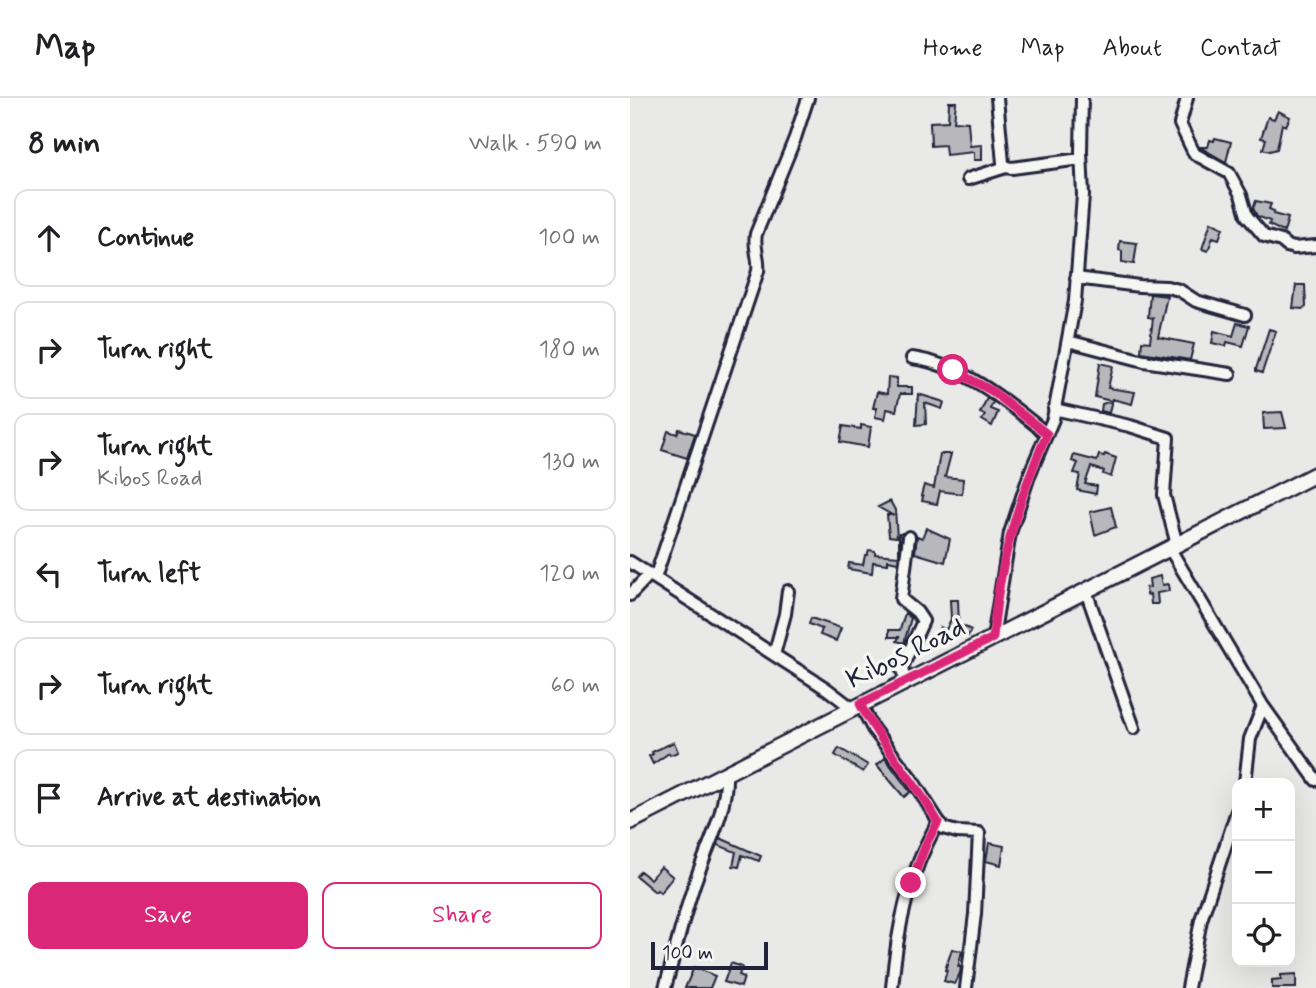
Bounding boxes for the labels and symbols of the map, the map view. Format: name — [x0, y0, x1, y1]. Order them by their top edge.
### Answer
route start — [937, 354, 968, 385]
street label: Kibos Road — [840, 609, 972, 699]
route end — [895, 867, 926, 898]
scale bar — [651, 939, 768, 971]

